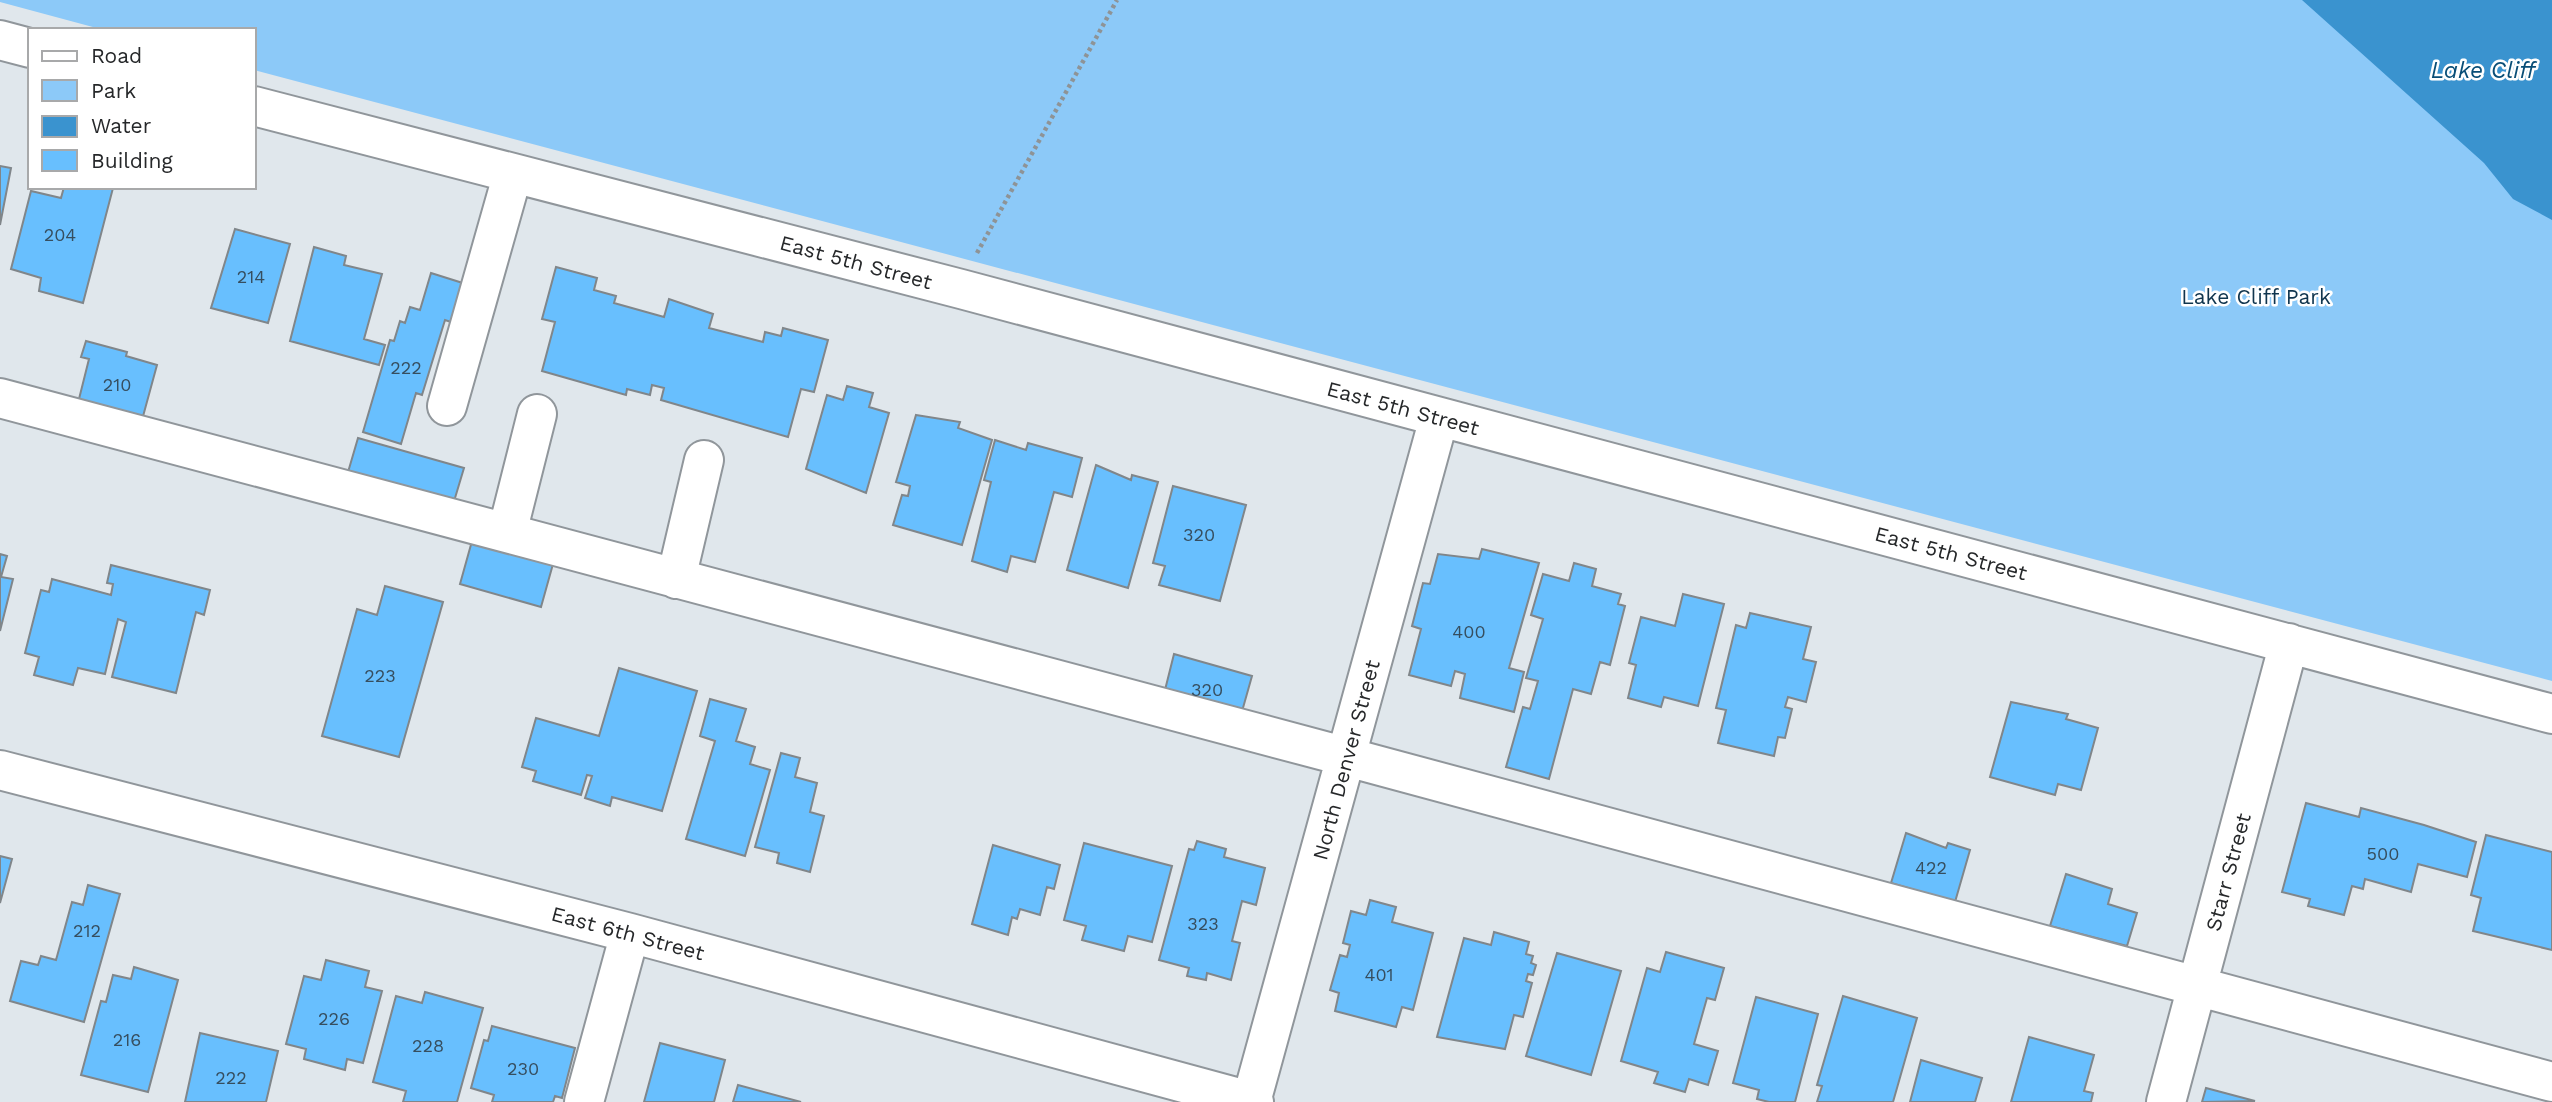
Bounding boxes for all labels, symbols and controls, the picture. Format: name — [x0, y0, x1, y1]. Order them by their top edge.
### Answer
legend — [28, 28, 256, 189]
text: Road — [91, 43, 142, 68]
water label: Lake Cliff — [2431, 57, 2538, 84]
text: Park — [91, 78, 136, 103]
text: Water — [91, 113, 152, 138]
text: Building — [91, 148, 173, 173]
house number: 204 — [44, 224, 76, 245]
street label: East 5th Street — [777, 230, 935, 294]
house number: 214 — [237, 266, 265, 287]
park label: Lake Cliff Park — [2181, 284, 2331, 309]
house number: 222 — [390, 357, 422, 378]
house number: 210 — [103, 374, 131, 395]
street label: East 5th Street — [1324, 376, 1482, 440]
street label: East 5th Street — [1872, 521, 2030, 585]
house number: 320 — [1183, 524, 1215, 545]
house number: 400 — [1452, 621, 1486, 642]
street label: North Denver Street — [1307, 657, 1385, 863]
house number: 223 — [364, 665, 396, 686]
house number: 320 — [1191, 679, 1223, 700]
street label: Starr Street — [2200, 810, 2256, 934]
house number: 500 — [2367, 843, 2399, 864]
house number: 422 — [1915, 857, 1947, 878]
street label: East 6th Street — [549, 901, 707, 965]
house number: 323 — [1187, 913, 1219, 934]
house number: 212 — [73, 920, 101, 941]
house number: 401 — [1364, 964, 1394, 985]
house number: 226 — [318, 1008, 350, 1029]
house number: 216 — [113, 1029, 141, 1050]
house number: 228 — [412, 1035, 444, 1056]
house number: 230 — [507, 1058, 539, 1079]
house number: 222 — [215, 1067, 247, 1088]

